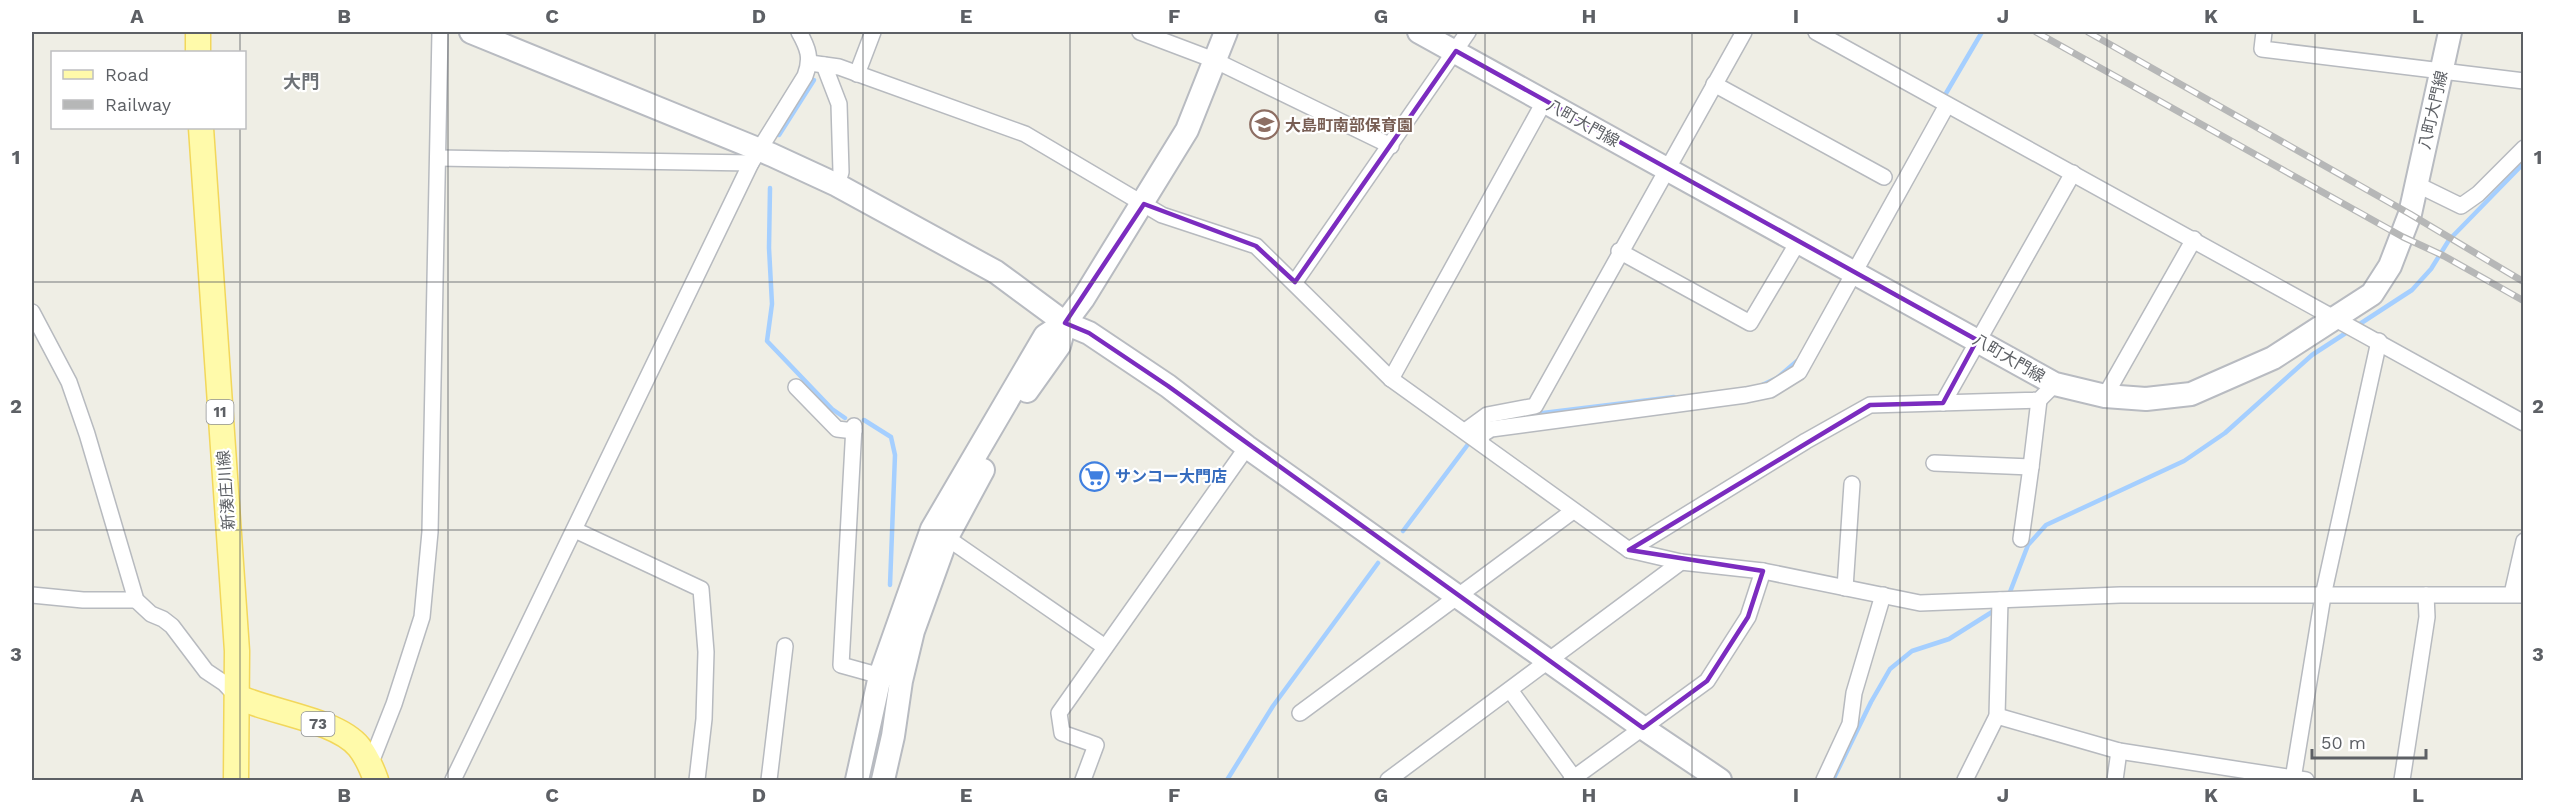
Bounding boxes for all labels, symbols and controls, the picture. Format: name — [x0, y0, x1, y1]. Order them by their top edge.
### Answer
text: A — [130, 4, 144, 28]
text: B — [337, 4, 351, 28]
text: C — [545, 4, 559, 28]
text: D — [752, 4, 766, 28]
text: E — [960, 4, 972, 28]
text: F — [1168, 4, 1180, 28]
text: G — [1374, 4, 1388, 28]
text: H — [1582, 4, 1596, 28]
text: I — [1793, 4, 1799, 28]
text: J — [1997, 4, 2009, 28]
text: K — [2204, 4, 2218, 28]
text: L — [2412, 4, 2424, 28]
legend — [51, 51, 246, 129]
text: Road — [105, 64, 149, 85]
street label: 八町大門線 — [2415, 69, 2451, 151]
district label: 大門 — [283, 71, 319, 92]
text: Railway — [105, 94, 172, 115]
street label: 八町大門線 — [1543, 95, 1623, 151]
school or university icon: 大島町南部保育園 — [1248, 109, 1280, 141]
place label: 大島町南部保育園 — [1285, 116, 1413, 135]
text: 1 — [12, 145, 20, 169]
text: 1 — [2534, 145, 2542, 169]
street label: 八町大門線 — [1970, 330, 2048, 386]
text: 2 — [10, 394, 22, 418]
text: 2 — [2532, 394, 2544, 418]
road number: 11 — [206, 400, 234, 424]
street label: 新湊庄川線 — [214, 449, 238, 531]
supermarket icon: サンコー大門店 — [1078, 460, 1110, 492]
place label: サンコー大門店 — [1115, 467, 1227, 486]
text: 3 — [10, 642, 22, 666]
text: 3 — [2532, 642, 2544, 666]
road number: 73 — [302, 712, 334, 736]
scale bar — [2312, 722, 2426, 760]
text: 50 m — [2321, 732, 2366, 753]
text: A — [130, 783, 144, 807]
text: B — [337, 783, 351, 807]
text: C — [545, 783, 559, 807]
text: D — [752, 783, 766, 807]
text: E — [960, 783, 972, 807]
text: F — [1168, 783, 1180, 807]
text: G — [1374, 783, 1388, 807]
text: H — [1582, 783, 1596, 807]
text: I — [1793, 783, 1799, 807]
text: J — [1997, 783, 2009, 807]
text: K — [2204, 783, 2218, 807]
text: L — [2412, 783, 2424, 807]

